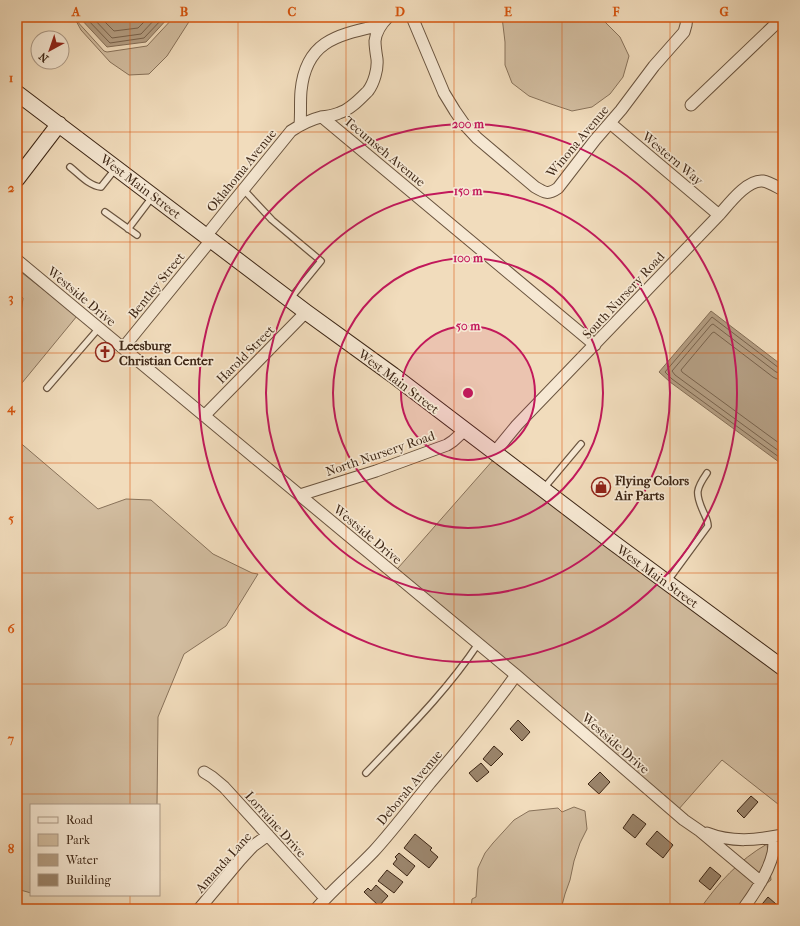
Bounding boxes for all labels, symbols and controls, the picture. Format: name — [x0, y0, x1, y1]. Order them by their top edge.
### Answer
text: A — [71, 4, 81, 19]
text: B — [180, 4, 189, 19]
text: C — [288, 4, 297, 19]
text: D — [395, 4, 405, 19]
text: E — [504, 4, 512, 19]
text: F — [612, 4, 620, 19]
text: G — [719, 4, 729, 19]
north arrow — [30, 30, 70, 70]
text: N — [36, 49, 51, 65]
text: 1 — [9, 70, 14, 85]
street label: Winona Avenue — [542, 102, 612, 181]
street label: Tecumseh Avenue — [341, 113, 429, 190]
text: 200 m — [452, 117, 485, 131]
street label: Oklahoma Avenue — [203, 126, 280, 215]
street label: Western Way — [638, 128, 707, 189]
street label: West Main Street — [97, 151, 184, 222]
text: 2 — [8, 180, 15, 195]
text: 150 m — [454, 184, 483, 198]
street label: South Nursery Road — [579, 248, 668, 342]
street label: Bentley Street — [125, 249, 188, 321]
text: 100 m — [453, 251, 484, 265]
street label: Westside Drive — [44, 263, 119, 330]
text: 3 — [8, 290, 14, 306]
text: 50 m — [456, 319, 481, 333]
street label: Harold Street — [213, 322, 278, 386]
place label: Leesburg Christian Center — [119, 338, 214, 368]
church icon: Leesburg Christian Center — [94, 341, 116, 363]
street label: West Main Street — [355, 346, 442, 417]
centre of rings — [461, 386, 475, 400]
text: 4 — [6, 400, 16, 416]
street label: North Nursery Road — [324, 427, 438, 479]
place label: Flying Colors Air Parts — [614, 473, 689, 503]
shop icon: Flying Colors Air Parts — [590, 476, 612, 498]
street label: Westside Drive — [330, 501, 405, 568]
text: 5 — [8, 511, 14, 526]
street label: West Main Street — [613, 541, 702, 611]
text: 6 — [7, 621, 15, 636]
street label: Westside Drive — [578, 709, 653, 777]
text: 7 — [7, 731, 15, 746]
street label: Deborah Avenue — [374, 746, 445, 828]
street label: Lorraine Drive — [242, 788, 310, 861]
legend — [30, 804, 160, 896]
text: Road — [66, 813, 93, 827]
street label: Amanda Lane — [192, 828, 255, 896]
text: Park — [66, 833, 91, 847]
text: 8 — [8, 841, 15, 856]
text: Water — [65, 853, 99, 867]
text: Building — [66, 873, 111, 887]

